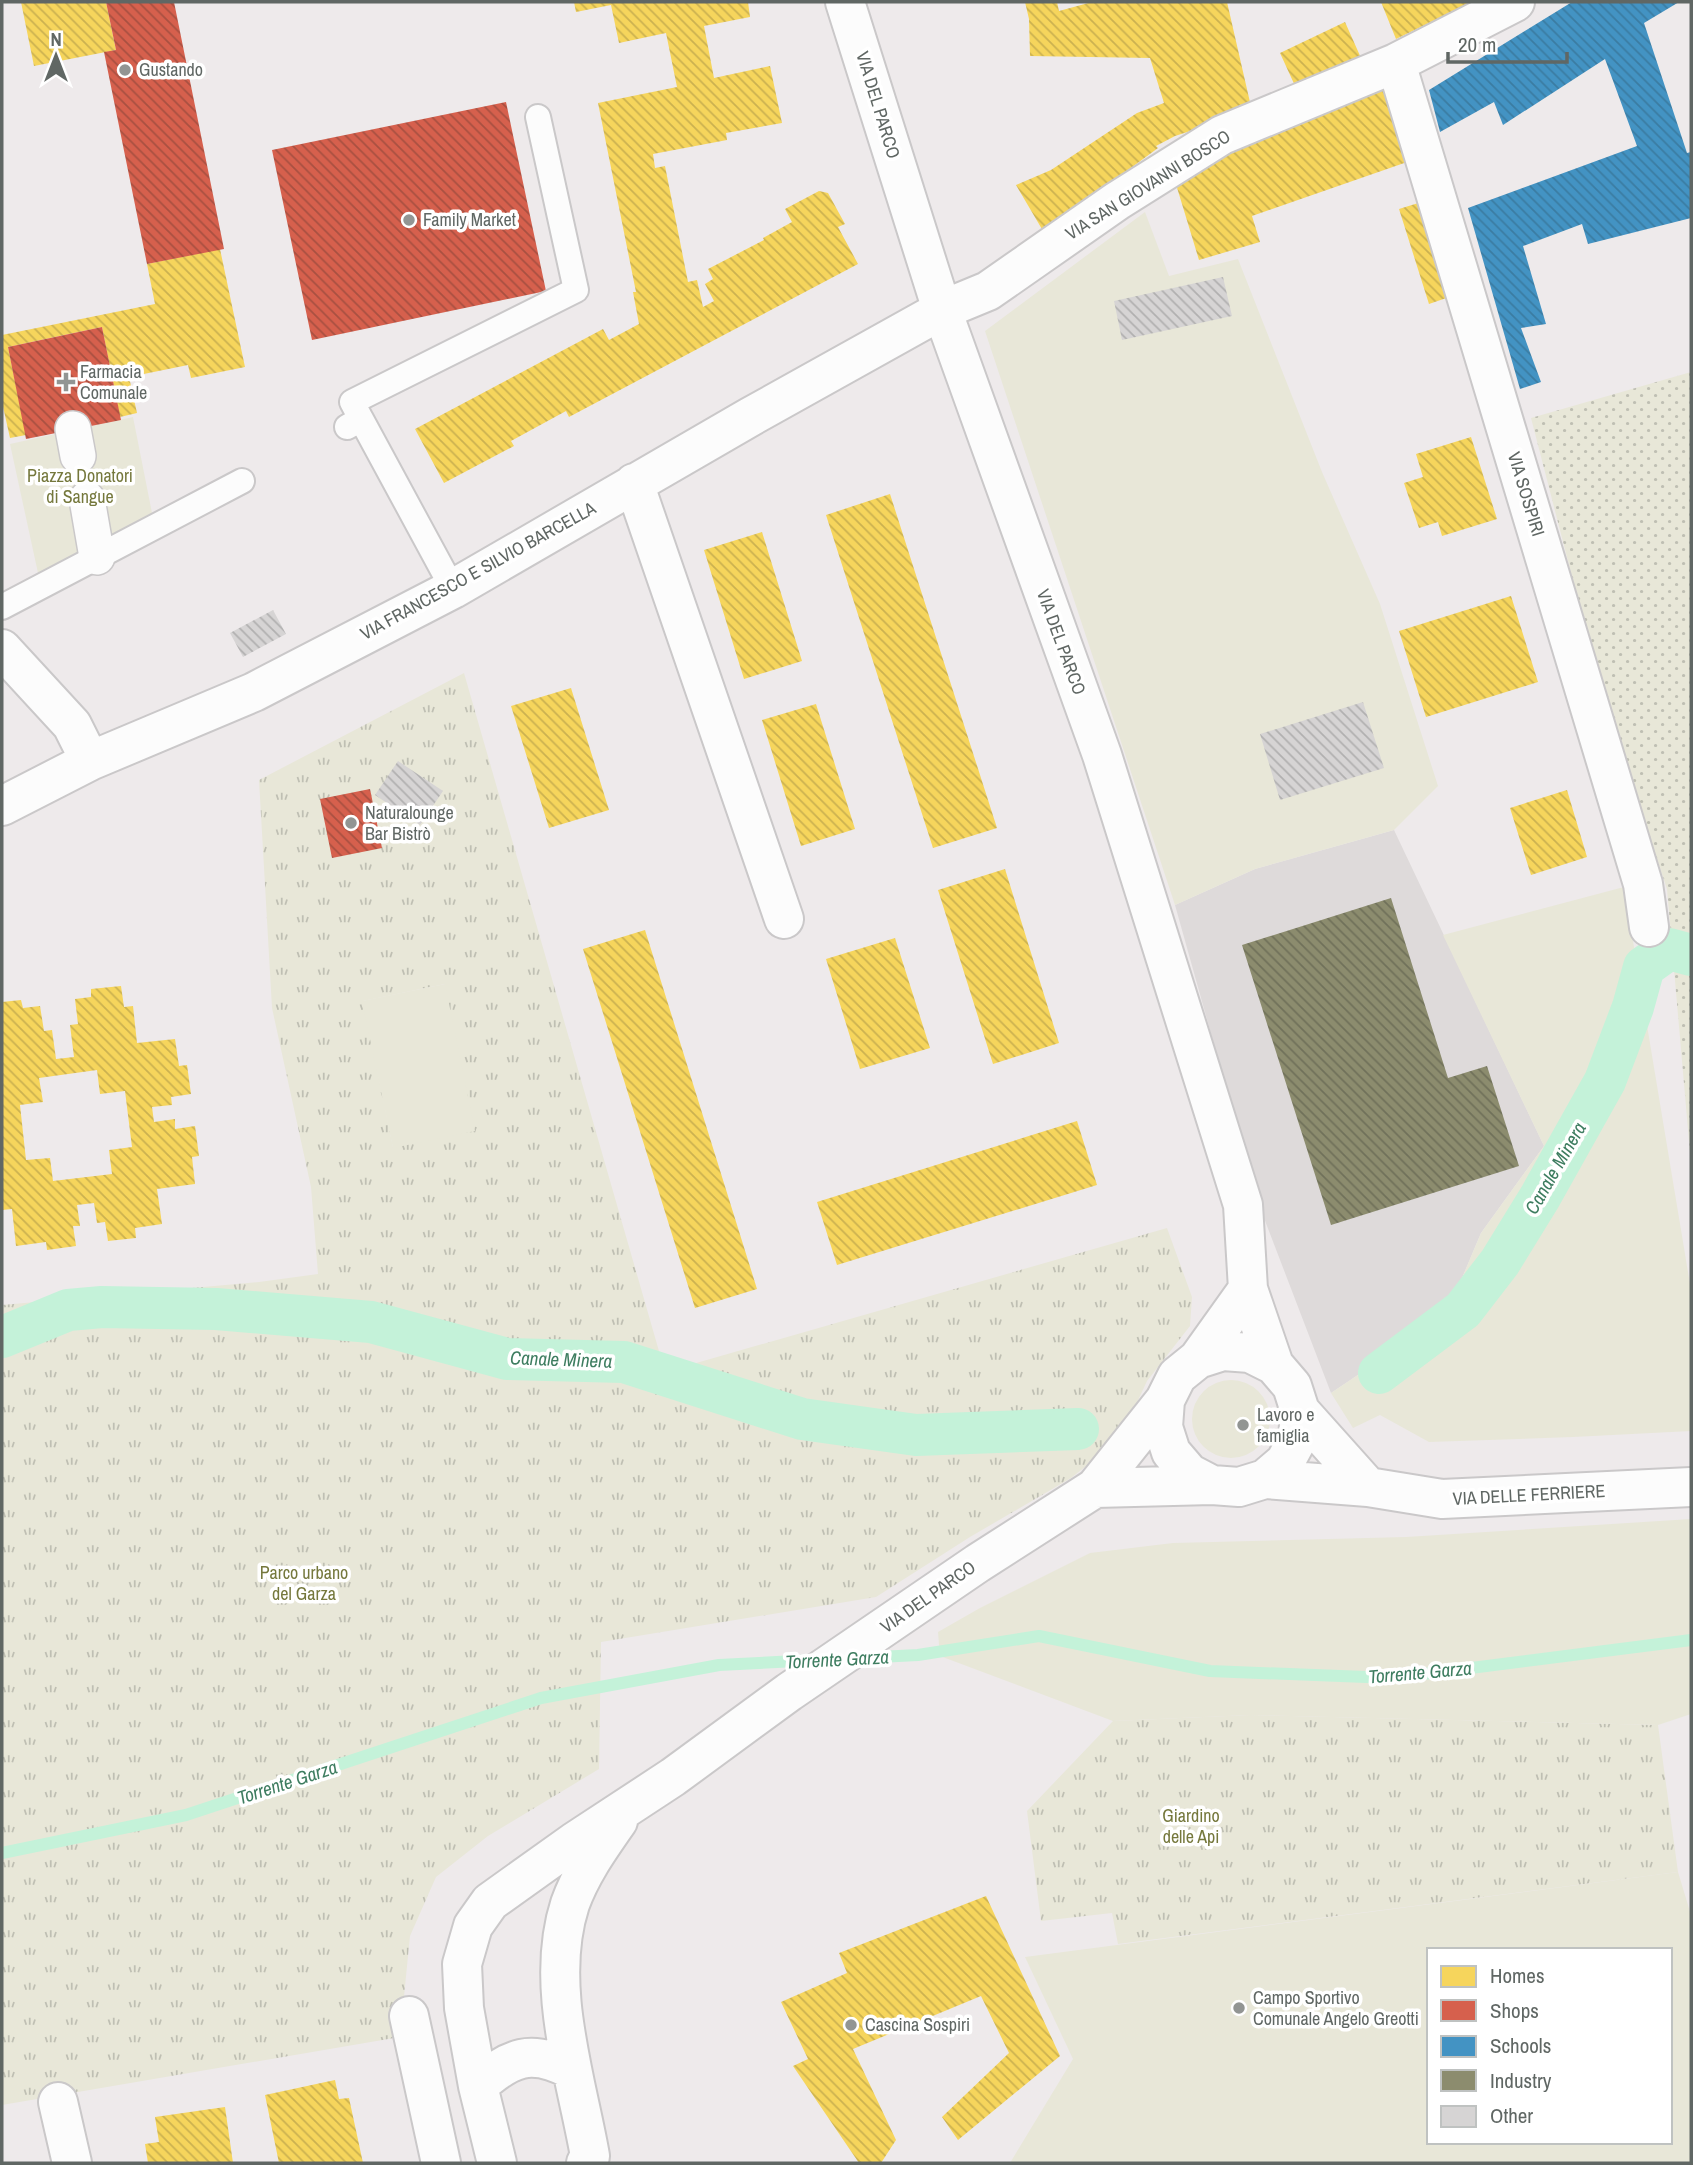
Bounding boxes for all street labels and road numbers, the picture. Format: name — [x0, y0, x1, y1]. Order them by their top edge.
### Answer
street label: VIA DEL PARCO — [850, 48, 907, 161]
street label: VIA SAN GIOVANNI BOSCO — [1061, 124, 1235, 246]
street label: VIA SOSPIRI — [1502, 449, 1551, 539]
street label: VIA FRANCESCO E SILVIO BARCELLA — [356, 495, 600, 646]
street label: VIA DEL PARCO — [1031, 586, 1092, 698]
street label: VIA DELLE FERRIERE — [1452, 1478, 1606, 1511]
street label: VIA DEL PARCO — [875, 1555, 980, 1639]

